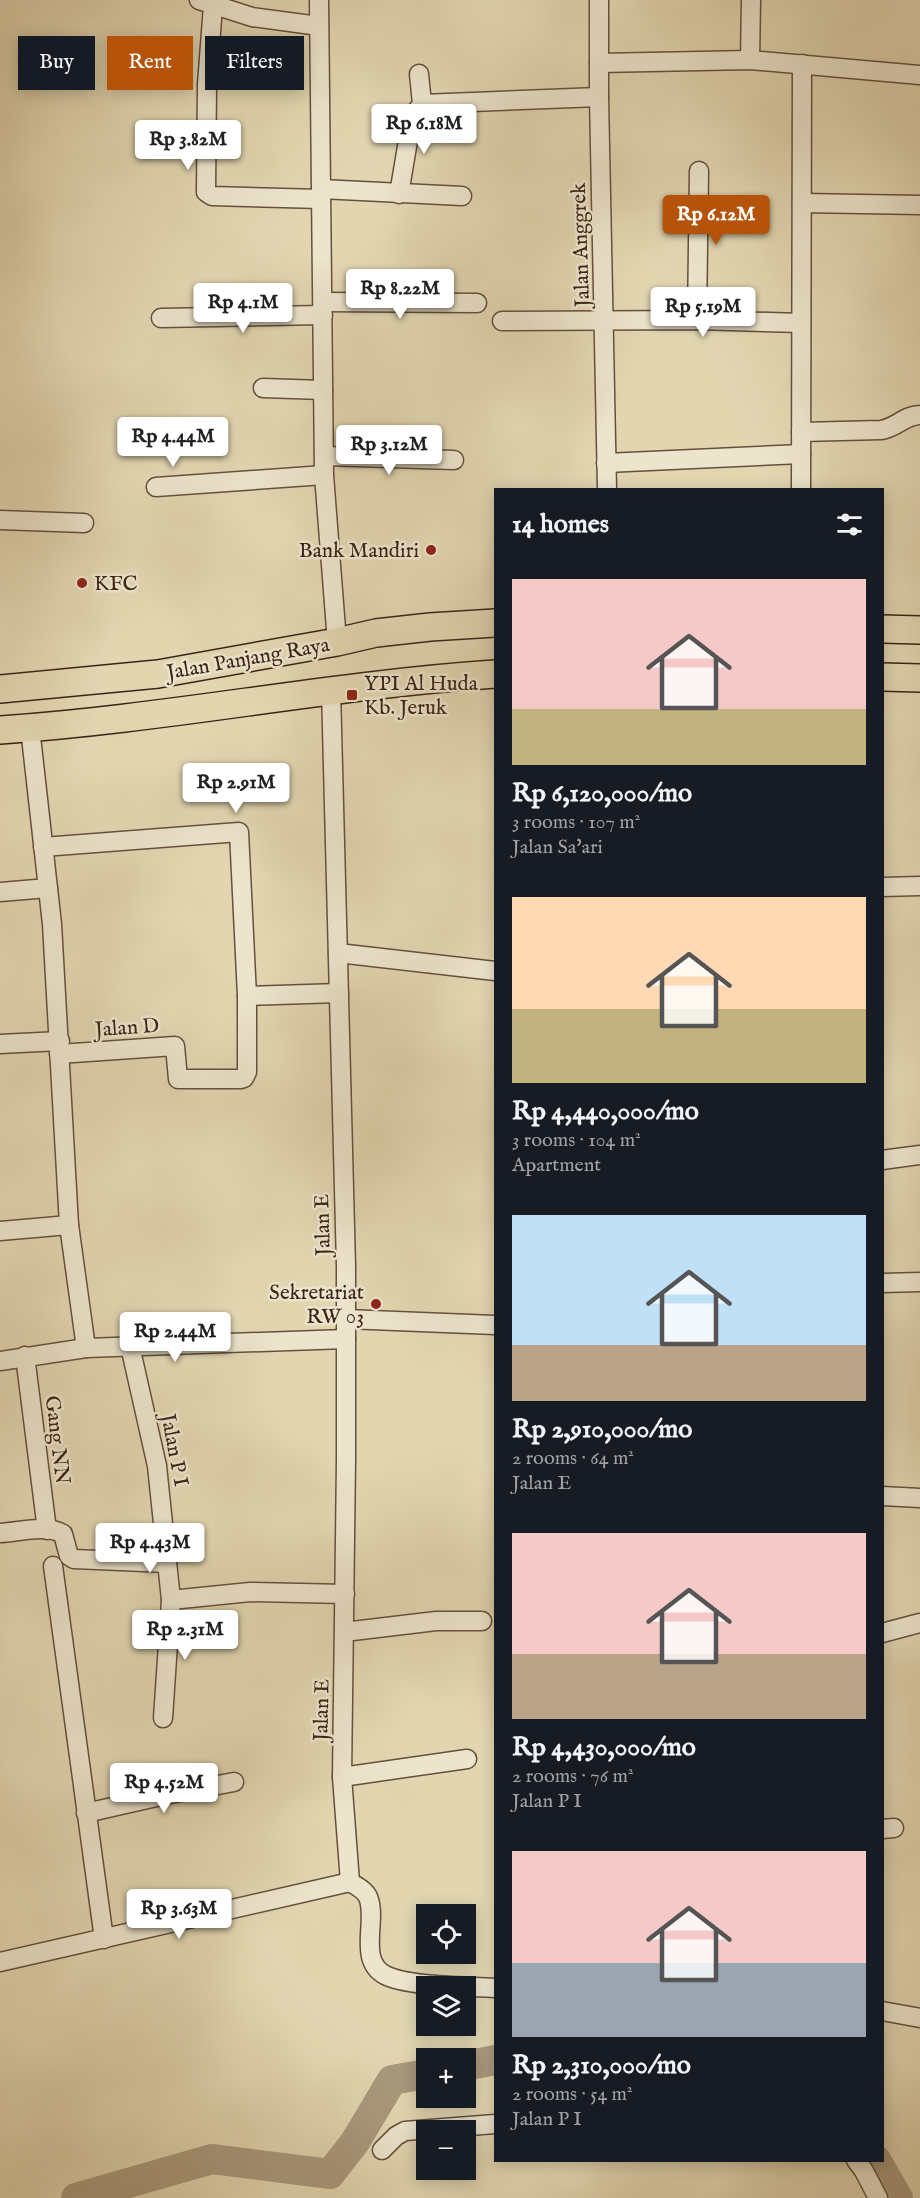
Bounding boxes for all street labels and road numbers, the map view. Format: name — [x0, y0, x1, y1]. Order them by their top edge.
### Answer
street label: Jalan Anggrek — [566, 182, 597, 310]
street label: Jalan Panjang Raya — [163, 632, 333, 687]
street label: Jalan D — [92, 1013, 160, 1044]
street label: Jalan E — [309, 1193, 338, 1259]
street label: Gang NN — [38, 1394, 75, 1486]
street label: Jalan P I — [153, 1410, 194, 1489]
street label: Jalan E — [308, 1679, 337, 1743]

